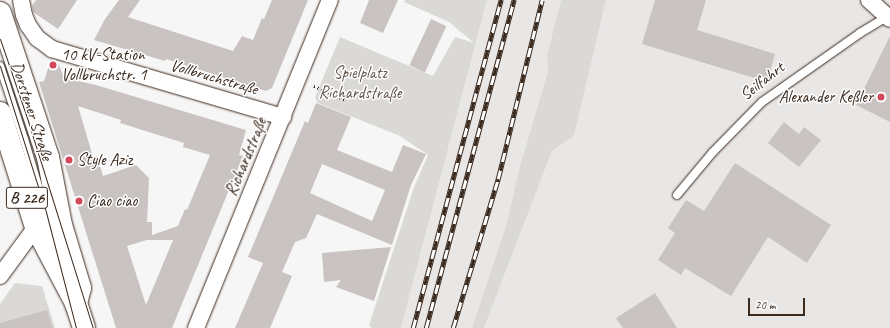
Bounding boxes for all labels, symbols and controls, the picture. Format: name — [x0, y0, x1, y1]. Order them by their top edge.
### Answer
place label: 10 kV-Station Vollbruchstr. 1 — [61, 45, 147, 85]
street label: Vollbruchstraße — [168, 55, 260, 99]
street label: Seilfahrt — [736, 57, 788, 105]
street label: Dorstener Straße — [6, 59, 58, 163]
marker: 10 kV-Station Vollbruchstr. 1 — [48, 60, 58, 70]
park label: Spielplatz Richardstraße — [319, 63, 401, 103]
place label: Alexander Keßler — [779, 87, 873, 107]
marker: Alexander Keßler — [876, 92, 886, 102]
street label: Richardstraße — [221, 115, 271, 199]
place label: Style Aziz — [77, 150, 132, 170]
marker: Style Aziz — [64, 155, 74, 165]
road number: B 226 — [5, 184, 49, 212]
place label: Ciao ciao — [87, 191, 137, 211]
marker: Ciao ciao — [74, 196, 84, 206]
scale bar — [750, 290, 807, 316]
text: 20 m — [755, 297, 775, 313]

